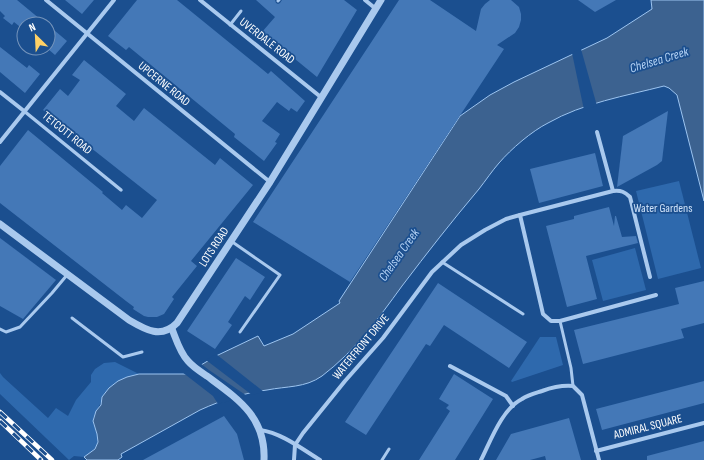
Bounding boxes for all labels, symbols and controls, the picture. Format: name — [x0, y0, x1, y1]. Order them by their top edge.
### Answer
street label: UVERDALE ROAD — [236, 15, 298, 67]
north arrow — [16, 16, 56, 56]
text: N — [27, 20, 38, 34]
water label: Chelsea Creek — [628, 43, 691, 77]
street label: UPCERNE ROAD — [135, 58, 193, 110]
street label: TETCOTT ROAD — [39, 108, 95, 158]
park label: Water Gardens — [634, 201, 692, 216]
street label: LOTS ROAD — [196, 224, 232, 270]
water label: Chelsea Creek — [375, 225, 424, 284]
street label: WATERFRONT DRIVE — [329, 311, 393, 383]
street label: ADMIRAL SQUARE — [611, 411, 684, 443]

